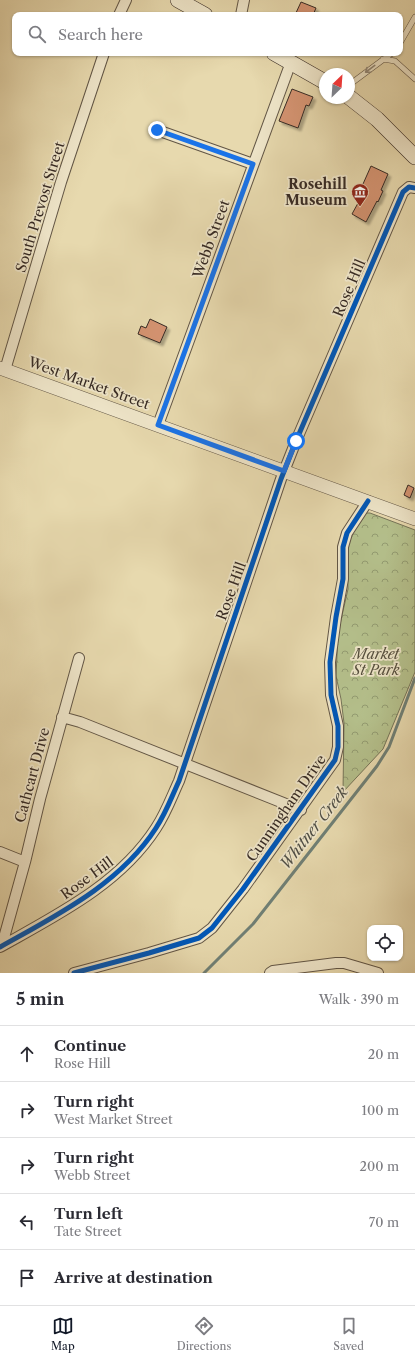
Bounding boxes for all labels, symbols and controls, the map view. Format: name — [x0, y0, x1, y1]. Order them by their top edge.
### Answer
search box — [12, 12, 403, 56]
icon: search — [26, 23, 48, 45]
text: Search here — [58, 25, 143, 44]
one-way arrow — [365, 65, 376, 73]
north arrow — [319, 68, 355, 104]
route end — [148, 121, 166, 139]
street label: South Prevost Street — [12, 139, 68, 275]
place label: Rosehill Museum — [285, 175, 347, 209]
museum icon: Rosehill Museum — [350, 182, 370, 207]
street label: Webb Street — [188, 197, 234, 282]
street label: Rose Hill — [329, 256, 369, 320]
street label: West Market Street — [25, 352, 152, 413]
route start — [287, 432, 305, 450]
street label: Rose Hill — [212, 559, 250, 623]
park label: Market St Park — [351, 645, 400, 679]
street label: Cathcart Drive — [11, 725, 53, 824]
street label: Cunningham Drive — [242, 751, 330, 865]
water label: Whitner Creek — [275, 782, 352, 873]
street label: Rose Hill — [57, 853, 117, 903]
map controls — [367, 925, 403, 961]
button: locate — [367, 925, 403, 961]
text: 5 min — [16, 989, 64, 1009]
text: Walk · 390 m — [319, 991, 399, 1007]
text: Continue — [54, 1036, 126, 1055]
icon: ahead — [16, 1043, 38, 1065]
text: 20 m — [368, 1046, 399, 1062]
text: Rose Hill — [54, 1055, 111, 1071]
text: Turn right — [54, 1092, 134, 1111]
icon: right — [16, 1099, 38, 1121]
text: 100 m — [361, 1102, 399, 1118]
text: West Market Street — [54, 1111, 173, 1127]
text: Turn right — [54, 1148, 134, 1167]
icon: right — [16, 1155, 38, 1177]
text: 200 m — [359, 1158, 399, 1174]
text: Webb Street — [54, 1167, 130, 1183]
text: Turn left — [54, 1204, 123, 1223]
icon: left — [16, 1211, 38, 1233]
text: 70 m — [369, 1214, 399, 1230]
text: Tate Street — [54, 1223, 122, 1239]
icon: arrive — [16, 1267, 38, 1289]
text: Arrive at destination — [54, 1268, 213, 1287]
tab: Map — [51, 1315, 75, 1353]
tab: Directions — [177, 1315, 231, 1353]
tab: Saved — [333, 1315, 364, 1353]

